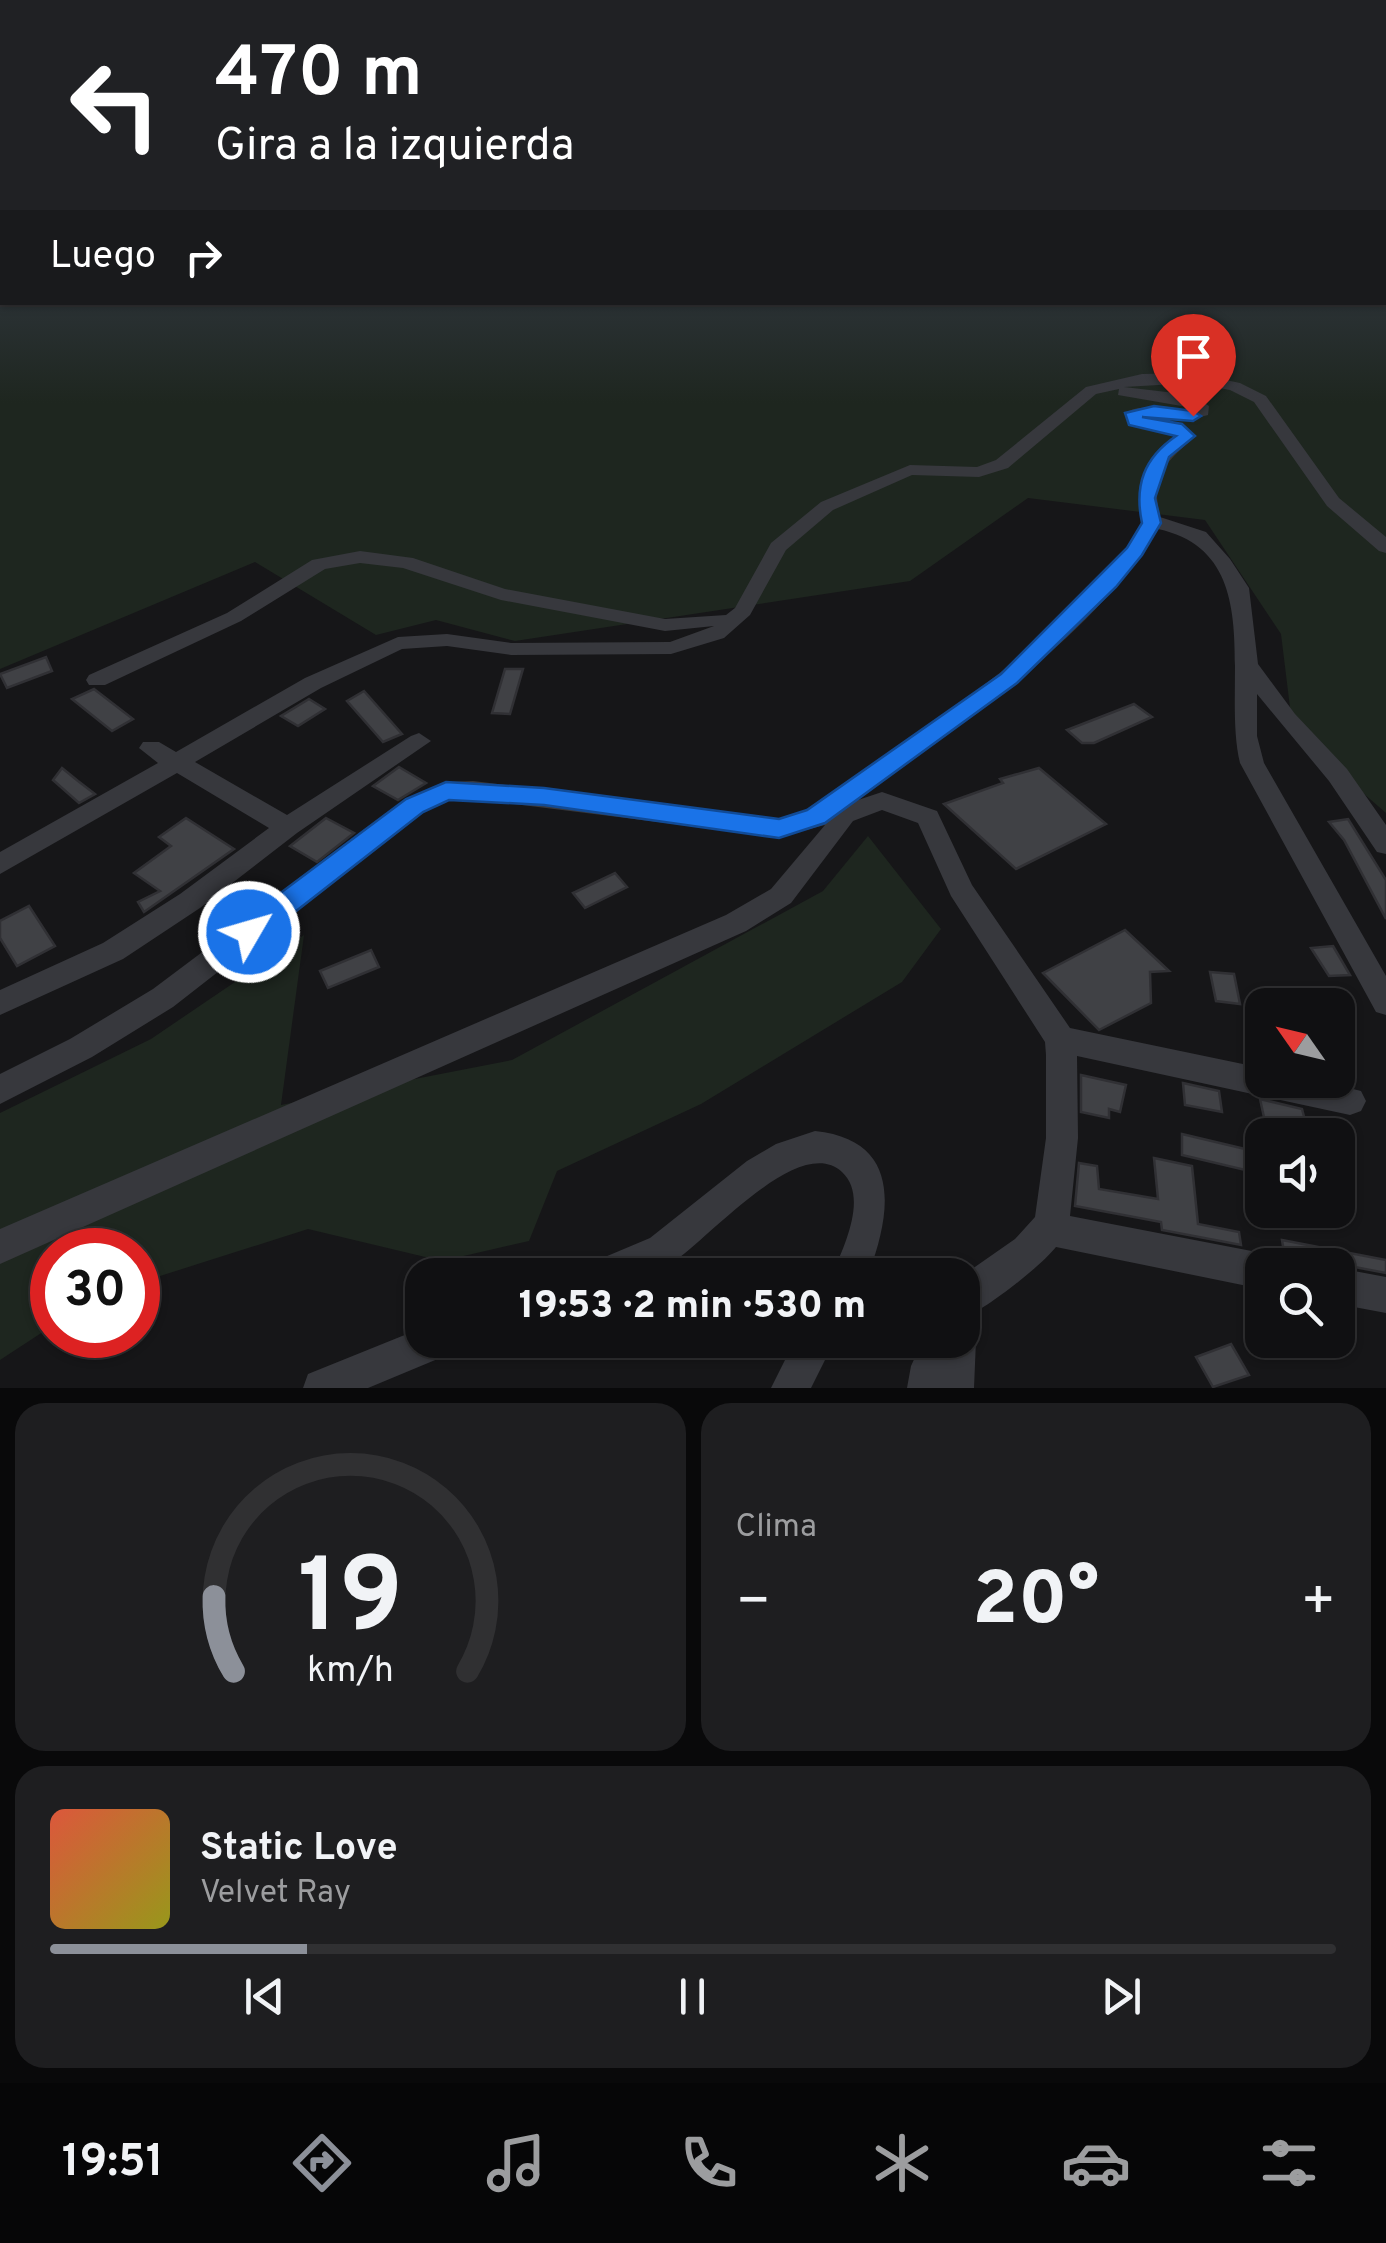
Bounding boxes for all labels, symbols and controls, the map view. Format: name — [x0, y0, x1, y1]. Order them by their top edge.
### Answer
text: 470 m — [215, 32, 423, 121]
icon: left — [50, 40, 180, 170]
text: Gira a la izquierda — [215, 119, 574, 176]
icon: right — [176, 230, 231, 285]
text: Luego — [50, 233, 156, 282]
pin — [1151, 314, 1236, 417]
icon: arrive — [1166, 329, 1221, 384]
position arrow — [197, 880, 301, 984]
north arrow — [1245, 988, 1355, 1098]
map controls — [1245, 988, 1355, 1358]
button: sound — [1245, 1118, 1355, 1228]
speed limit sign: 30 — [30, 1228, 160, 1358]
button: search — [1245, 1248, 1355, 1358]
text: 19:53 · 2 min · 530 m — [519, 1283, 866, 1332]
text: Clima — [736, 1508, 817, 1548]
text: 19 — [297, 1537, 403, 1669]
text: 20° — [972, 1556, 1099, 1651]
text: − — [736, 1569, 771, 1639]
text: + — [1301, 1569, 1336, 1639]
text: km/h — [307, 1649, 394, 1695]
text: Static Love — [200, 1825, 398, 1874]
text: Velvet Ray — [200, 1874, 351, 1914]
icon: previous — [237, 1969, 292, 2024]
icon: pause — [665, 1969, 720, 2024]
icon: next — [1094, 1969, 1149, 2024]
icon: directions — [287, 2128, 357, 2198]
icon: music — [481, 2128, 551, 2198]
icon: phone — [674, 2128, 744, 2198]
icon: climate — [867, 2128, 937, 2198]
icon: car — [1061, 2128, 1131, 2198]
icon: filters — [1254, 2128, 1324, 2198]
text: 19:51 — [62, 2135, 164, 2192]

